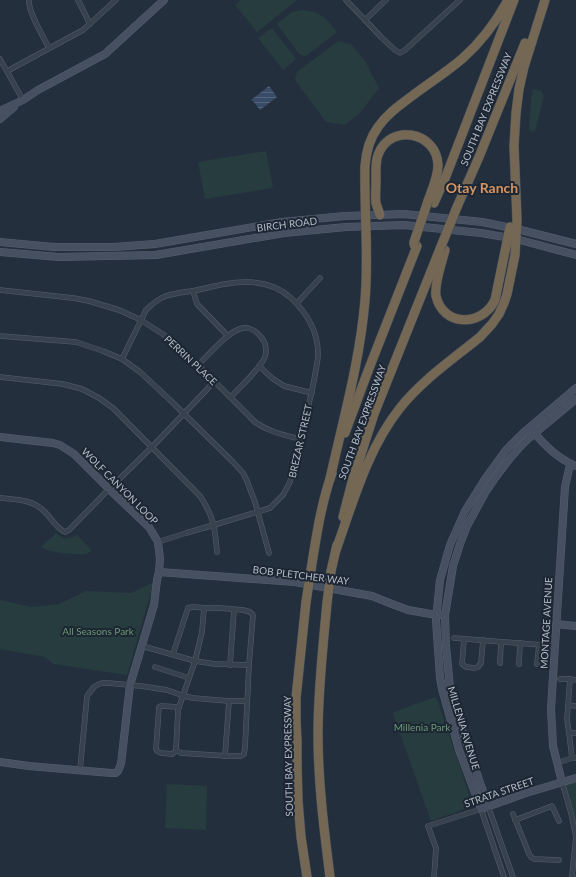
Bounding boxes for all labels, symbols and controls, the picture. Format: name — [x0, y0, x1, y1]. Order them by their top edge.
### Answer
street label: SOUTH BAY EXPRESSWAY — [458, 50, 515, 167]
district label: Otay Ranch — [446, 179, 518, 196]
street label: BIRCH ROAD — [256, 214, 318, 234]
street label: PERRIN PLACE — [162, 333, 220, 388]
street label: SOUTH BAY EXPRESSWAY — [336, 362, 389, 481]
street label: BREZAR STREET — [286, 403, 314, 479]
street label: WOLF CANYON LOOP — [79, 445, 161, 527]
street label: BOB PLETCHER WAY — [252, 563, 351, 587]
street label: MONTAGE AVENUE — [538, 577, 554, 669]
park label: All Seasons Park — [62, 625, 135, 637]
street label: MILLENIA AVENUE — [446, 685, 482, 771]
street label: SOUTH BAY EXPRESSWAY — [281, 695, 295, 817]
park label: Millenia Park — [394, 721, 451, 733]
street label: STRATA STREET — [463, 774, 536, 810]

